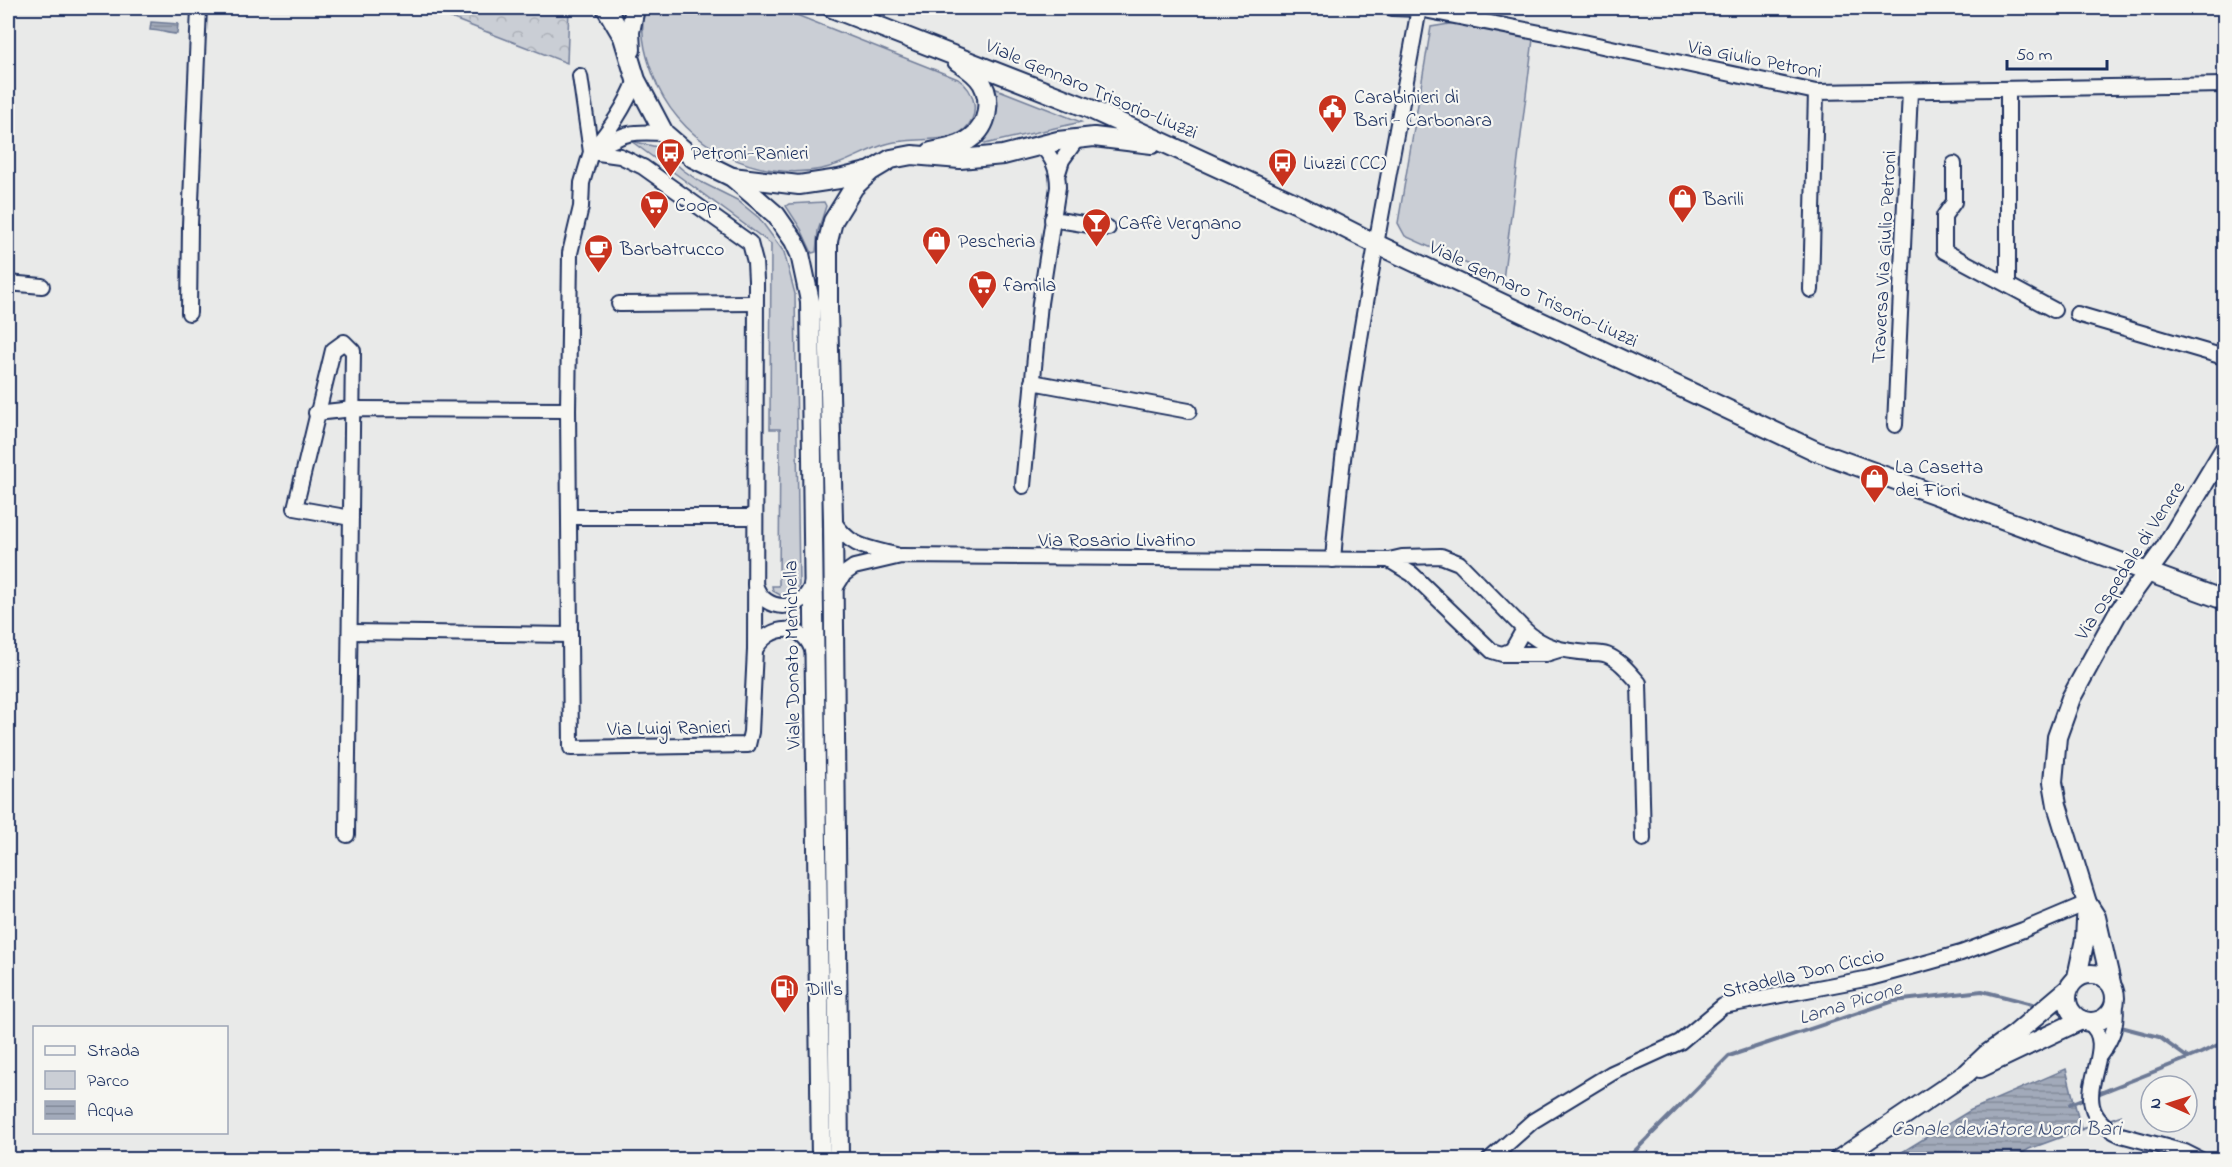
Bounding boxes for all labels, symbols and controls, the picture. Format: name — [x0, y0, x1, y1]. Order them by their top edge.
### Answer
street label: Viale Gennaro Trisorio-Liuzzi — [979, 32, 1202, 148]
street label: Via Giulio Petroni — [1684, 33, 1824, 88]
scale bar — [2007, 33, 2108, 71]
text: 50 m — [2016, 43, 2053, 69]
place label: Carabinieri di Bari - Carbonara — [1353, 84, 1492, 136]
public building icon: Carabinieri di Bari - Carbonara — [1317, 92, 1349, 134]
bus stop icon: Petroni-Ranieri — [654, 136, 686, 178]
place label: Petroni-Ranieri — [691, 140, 809, 169]
bus stop icon: Liuzzi (CC) — [1266, 146, 1298, 188]
place label: Liuzzi (CC) — [1303, 150, 1387, 179]
street label: Traversa Via Giulio Petroni — [1865, 150, 1906, 365]
shop icon: Barili — [1666, 182, 1698, 224]
place label: Barili — [1702, 186, 1744, 215]
supermarket icon: Coop — [638, 188, 670, 230]
place label: Coop — [675, 192, 718, 221]
bar icon: Caffè Vergnano — [1081, 206, 1113, 248]
place label: Caffè Vergnano — [1118, 210, 1241, 240]
shop icon: Pescheria — [921, 224, 953, 266]
place label: Pescheria — [958, 228, 1035, 257]
cafe icon: Barbatrucco — [583, 232, 615, 274]
street label: Viale Gennaro Trisorio-Liuzzi — [1423, 234, 1642, 357]
place label: Barbatrucco — [619, 236, 724, 265]
supermarket icon: famila — [966, 268, 998, 310]
place label: famila — [1003, 272, 1056, 301]
place label: La Casetta dei Fiori — [1895, 454, 1983, 506]
shop icon: La Casetta dei Fiori — [1858, 462, 1890, 504]
street label: Via Ospedale di Venere — [2068, 476, 2194, 647]
street label: Via Rosario Livatino — [1037, 527, 1196, 556]
street label: Viale Donato Menichella — [777, 560, 810, 751]
street label: Via Luigi Ranieri — [606, 714, 731, 746]
street label: Stradella Don Ciccio — [1720, 942, 1887, 1007]
fuel station icon: Dill's — [769, 972, 801, 1014]
water label: Lama Picone — [1795, 974, 1907, 1034]
place label: Dill's — [805, 976, 843, 1005]
legend — [33, 1026, 228, 1134]
text: Strada — [87, 1039, 140, 1065]
text: Parco — [87, 1069, 129, 1095]
north arrow — [2139, 1074, 2199, 1134]
text: N — [2144, 1097, 2168, 1109]
text: Acqua — [87, 1099, 134, 1125]
water label: Canale deviatore Nord Bari — [1891, 1115, 2124, 1145]

